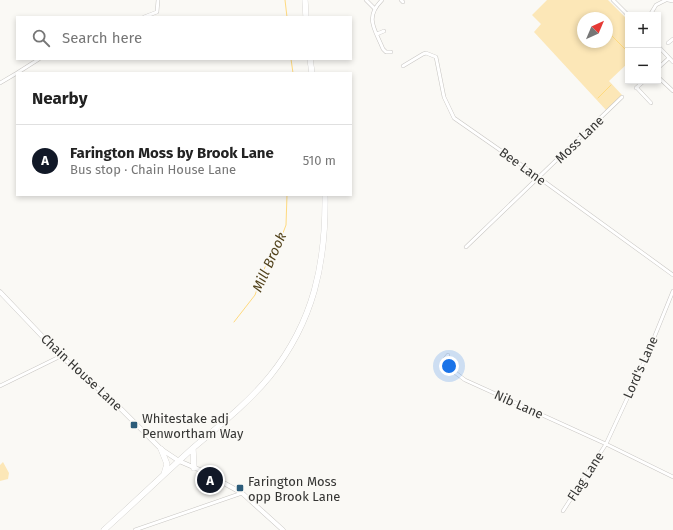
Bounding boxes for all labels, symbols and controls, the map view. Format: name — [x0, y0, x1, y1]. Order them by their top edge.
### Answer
north arrow — [577, 12, 613, 48]
map controls — [625, 12, 661, 84]
button: + — [625, 12, 661, 48]
search box — [16, 16, 352, 60]
icon: search — [30, 27, 52, 49]
text: Search here — [62, 29, 142, 47]
button: − — [625, 48, 661, 84]
text: Nearby — [32, 88, 87, 109]
street label: Moss Lane — [552, 113, 607, 166]
text: Farington Moss by Brook Lane — [70, 144, 274, 162]
street label: Bee Lane — [497, 145, 549, 188]
text: A — [41, 153, 49, 168]
text: 510 m — [303, 153, 336, 168]
text: Bus stop · Chain House Lane — [70, 162, 236, 177]
water label: Mill Brook — [249, 229, 290, 295]
street label: Chain House Lane — [38, 331, 125, 414]
street label: Lord's Lane — [620, 334, 661, 401]
your location — [439, 356, 459, 376]
street label: Nib Lane — [492, 387, 546, 422]
place label: Whitestake adj Penwortham Way — [142, 411, 244, 441]
marker: Whitestake adj Penwortham Way — [129, 420, 139, 430]
street label: Flag Lane — [564, 449, 607, 504]
pin: A — [197, 465, 223, 495]
place label: Farington Moss opp Brook Lane — [248, 474, 340, 504]
marker: Farington Moss opp Brook Lane — [235, 483, 245, 493]

